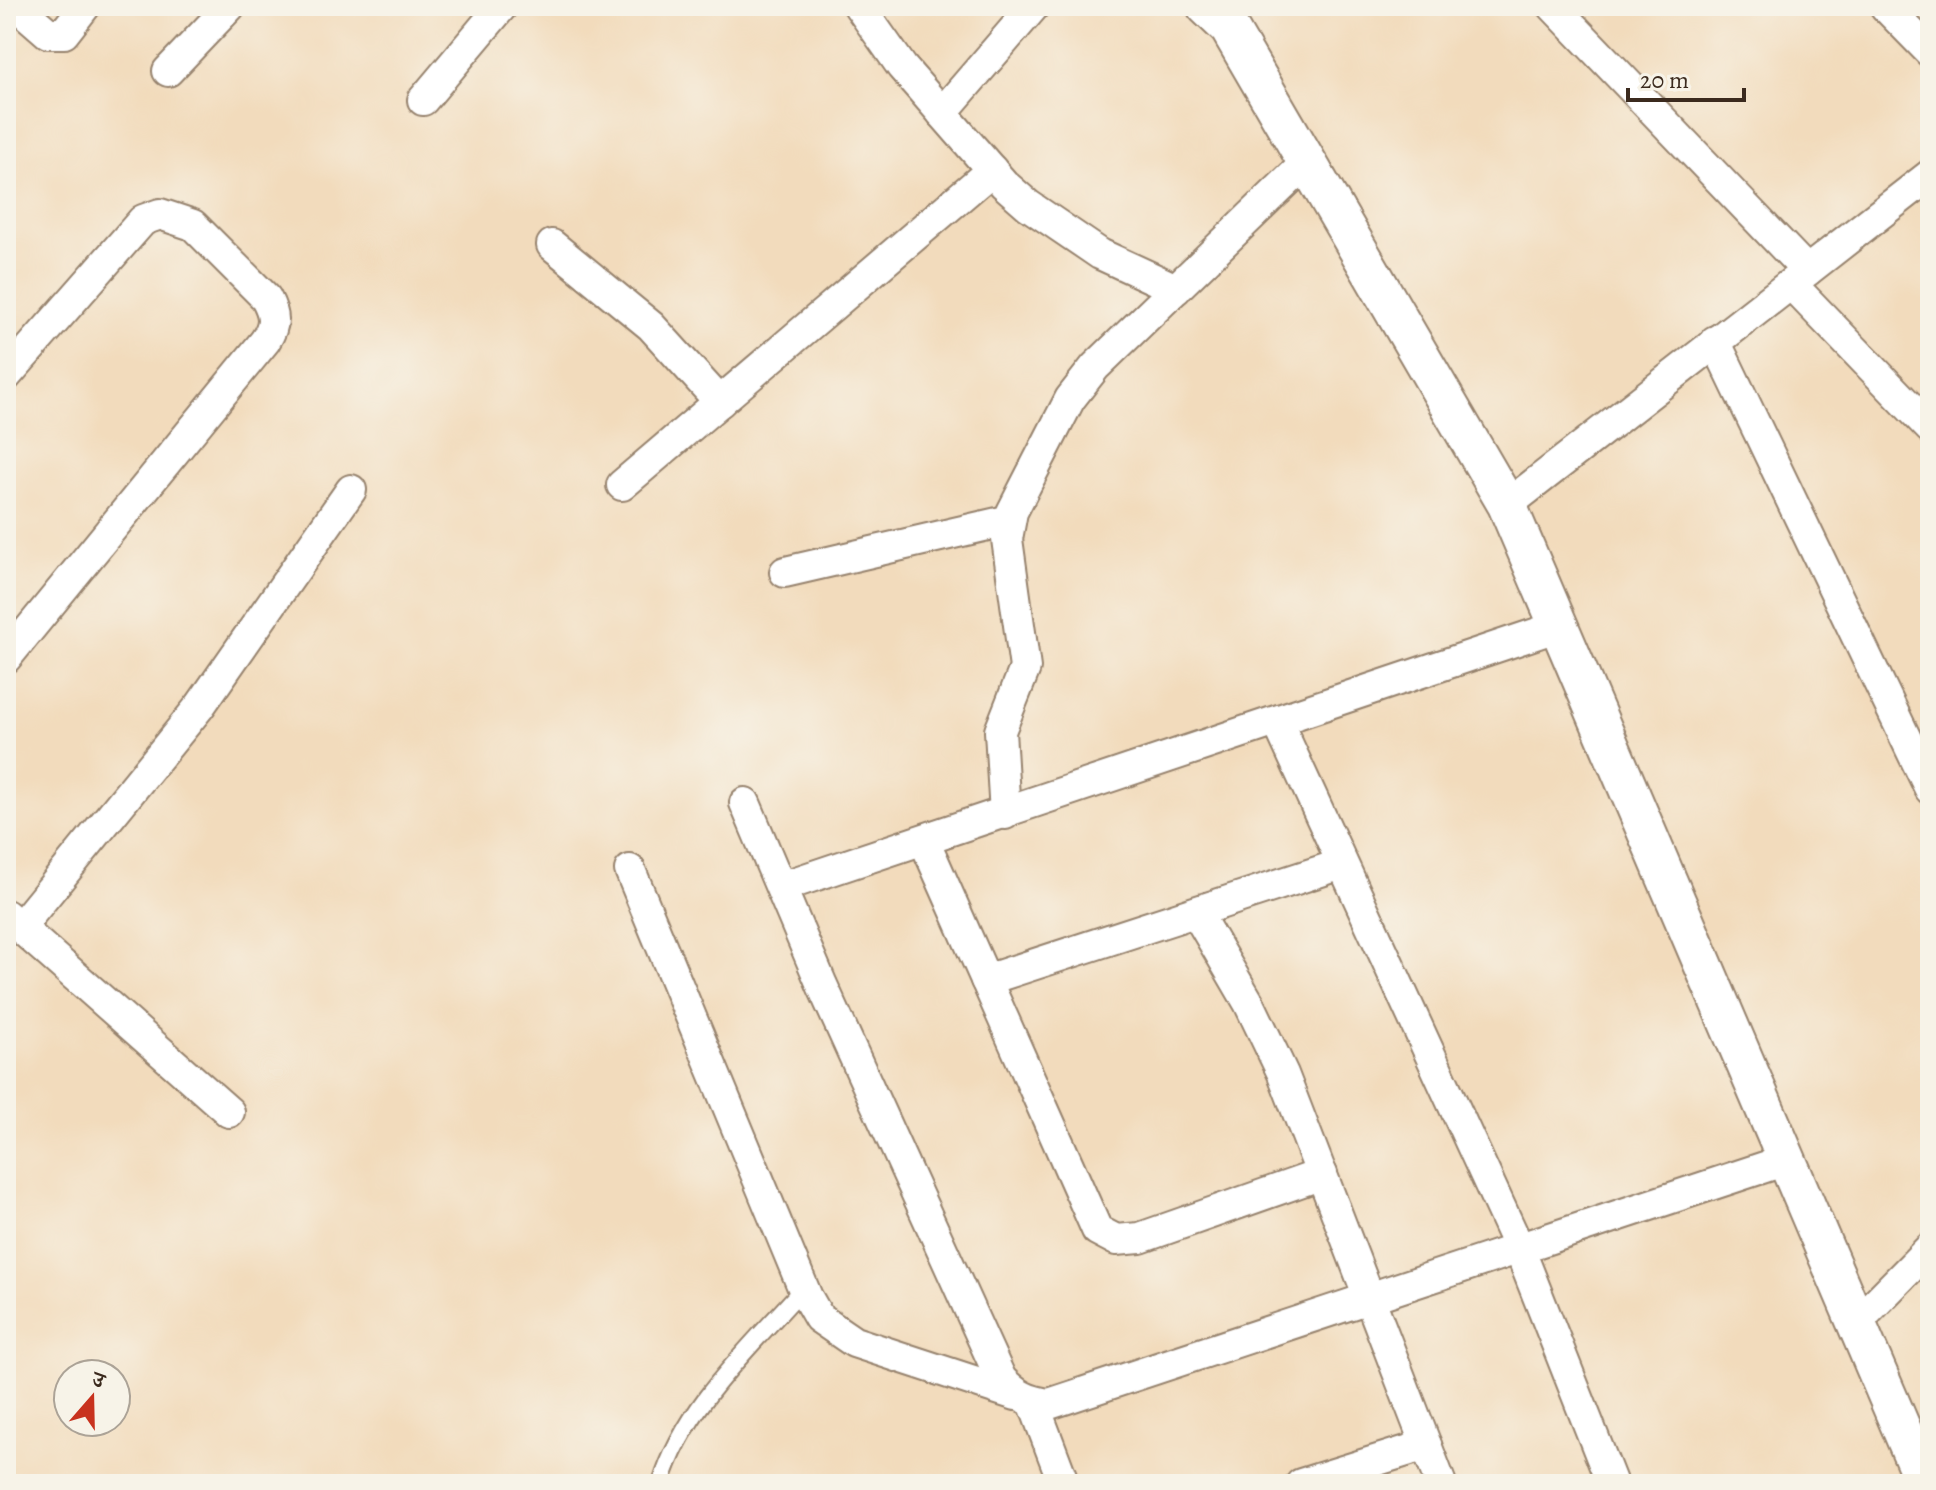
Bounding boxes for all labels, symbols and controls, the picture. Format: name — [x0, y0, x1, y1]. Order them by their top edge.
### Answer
scale bar — [1628, 52, 1744, 102]
text: 20 m — [1640, 64, 1689, 96]
north arrow — [52, 1358, 132, 1438]
text: उ — [86, 1363, 111, 1397]

